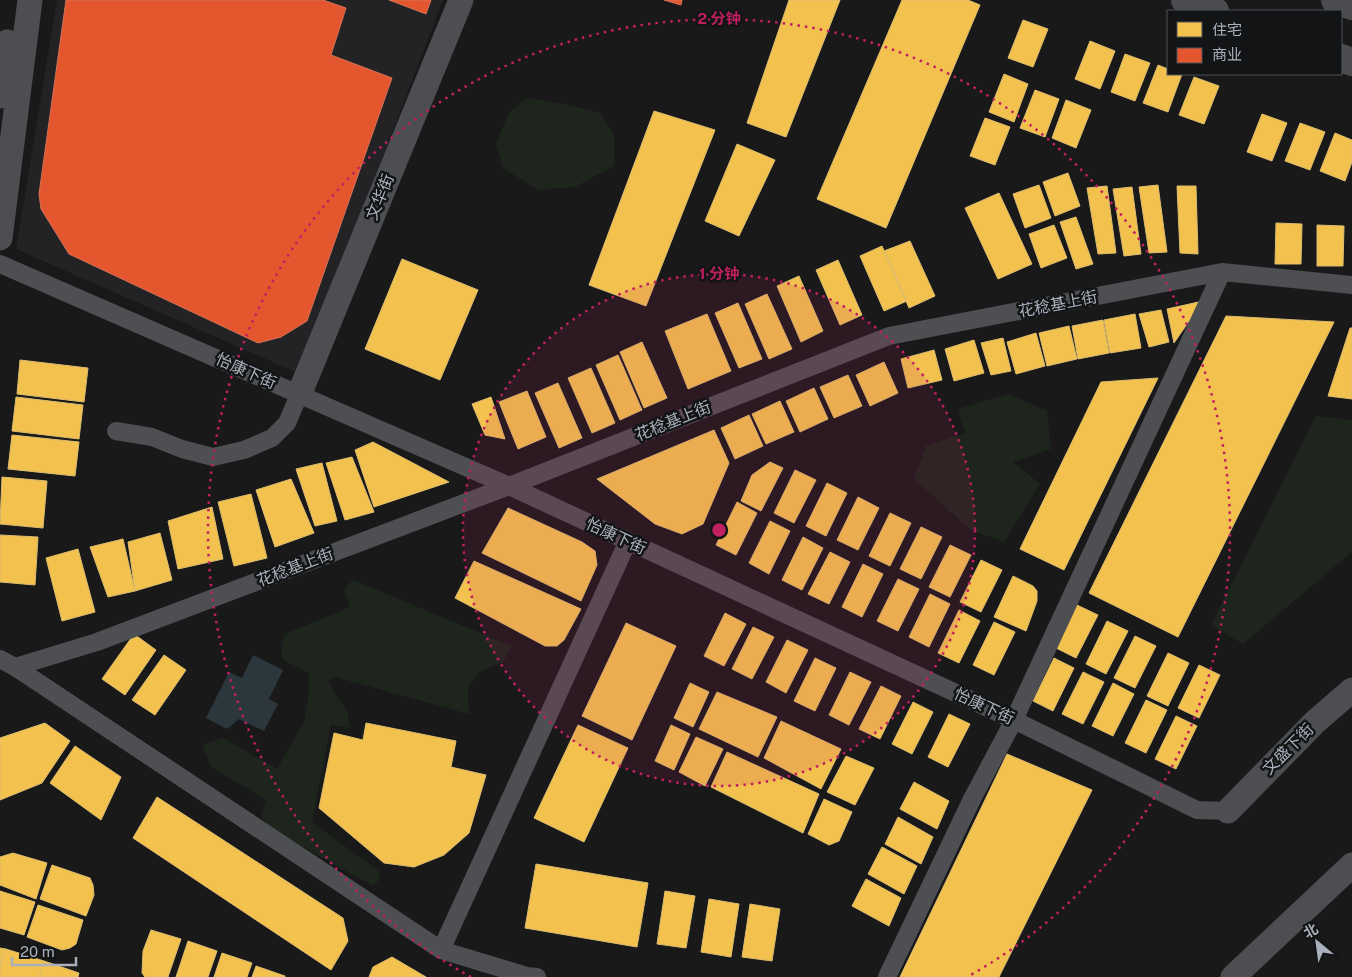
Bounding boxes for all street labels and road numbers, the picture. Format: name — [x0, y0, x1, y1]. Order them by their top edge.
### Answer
street label: 文华街 — [362, 171, 398, 223]
street label: 花稔基上街 — [1017, 287, 1099, 321]
street label: 怡康下街 — [213, 349, 279, 393]
street label: 花稔基上街 — [632, 397, 714, 445]
street label: 怡康下街 — [583, 514, 649, 558]
street label: 花稔基上街 — [254, 544, 336, 590]
street label: 怡康下街 — [951, 684, 1017, 728]
street label: 文盛下街 — [1259, 720, 1317, 778]

